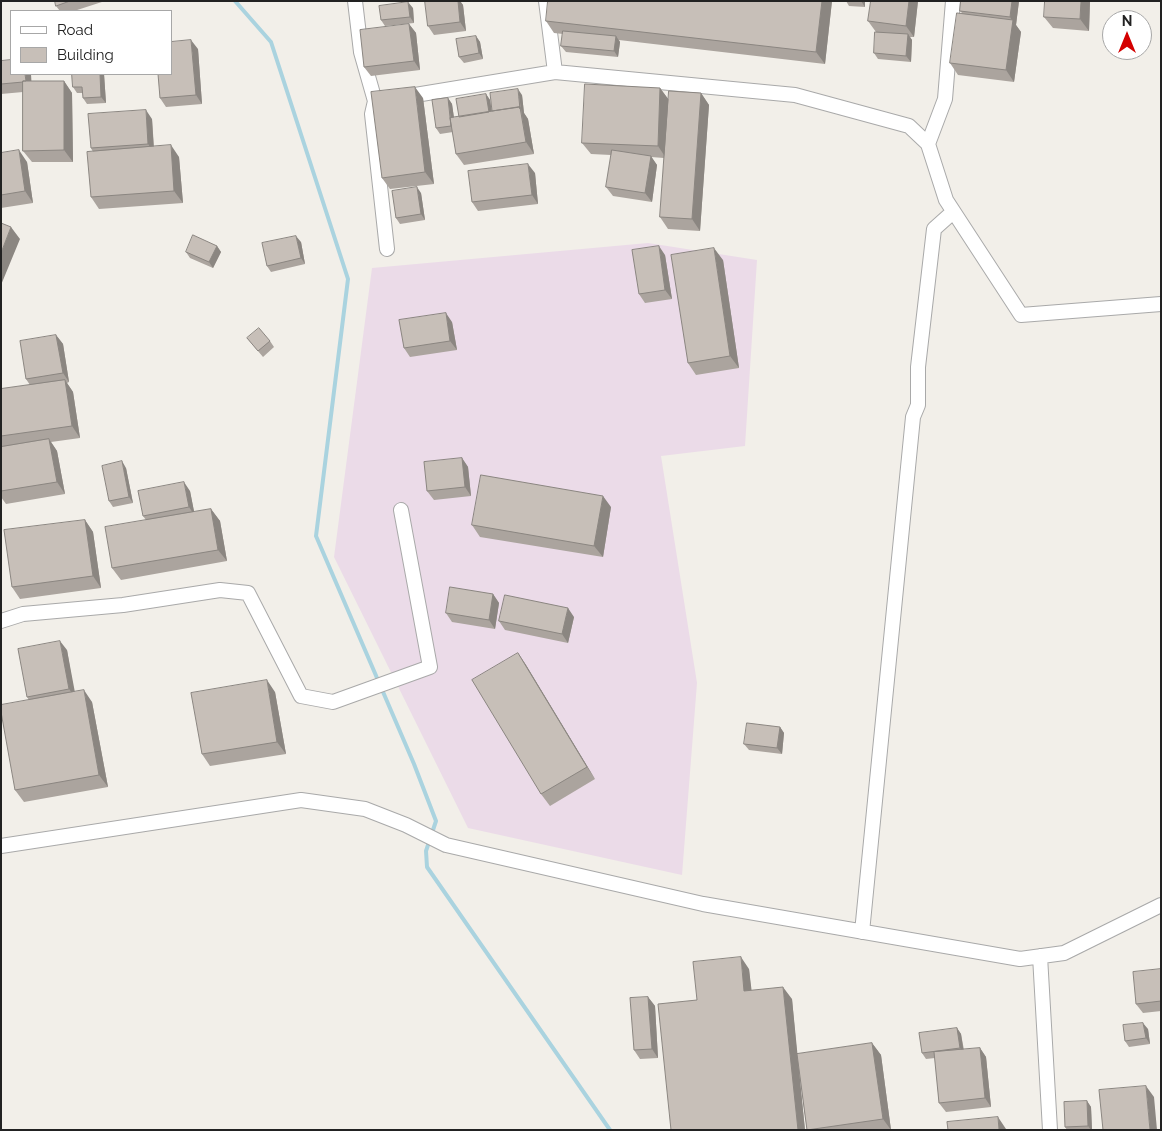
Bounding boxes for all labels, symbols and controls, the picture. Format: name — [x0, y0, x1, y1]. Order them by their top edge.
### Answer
legend — [10, 10, 172, 75]
north arrow — [1102, 10, 1152, 60]
text: N — [1122, 13, 1132, 29]
text: Road — [57, 21, 93, 39]
text: Building — [57, 46, 114, 64]

